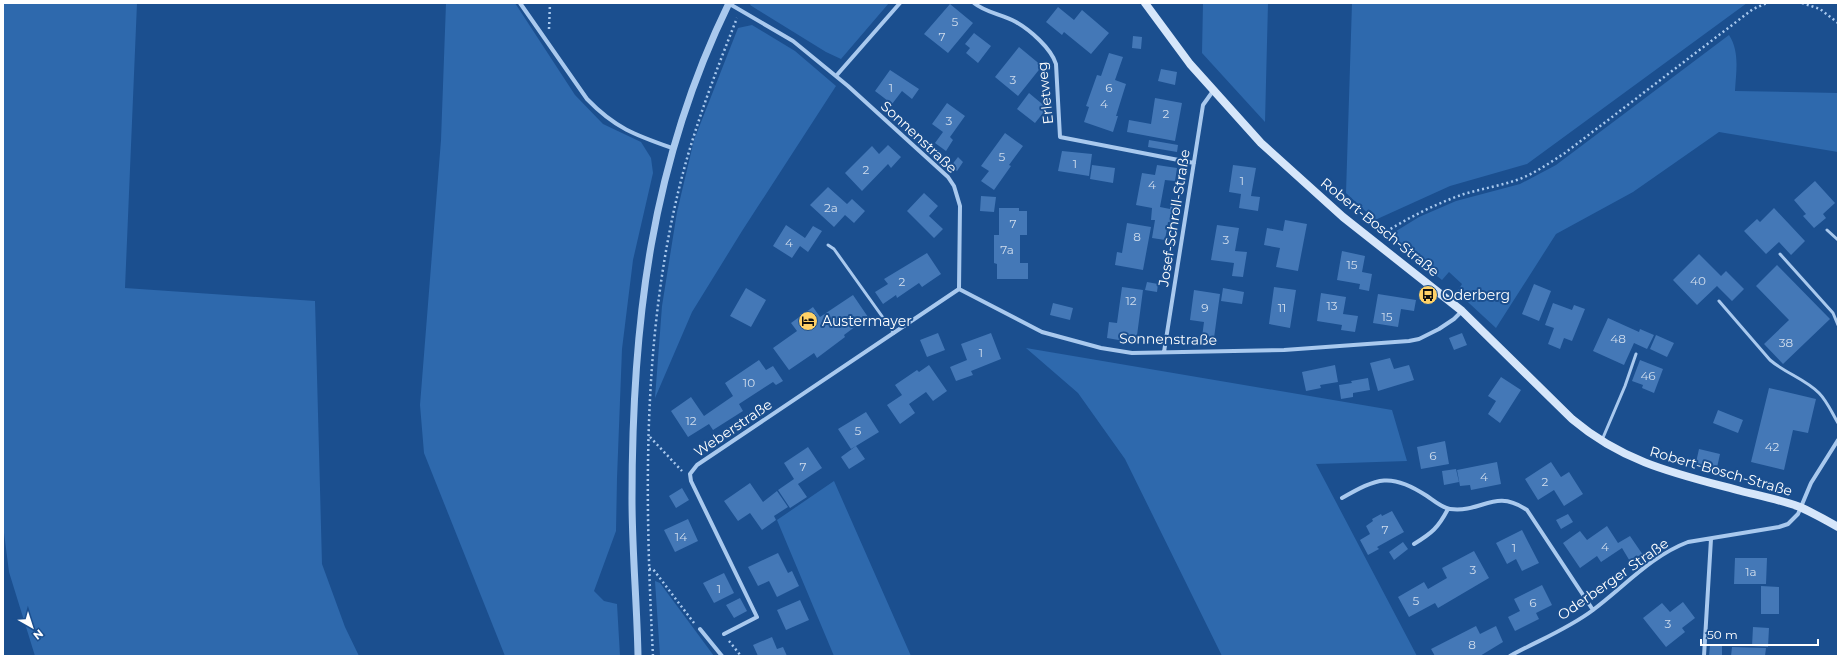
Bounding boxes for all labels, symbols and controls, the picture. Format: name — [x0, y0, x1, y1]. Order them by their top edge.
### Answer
house number: 5 — [952, 14, 959, 29]
house number: 7 — [938, 29, 946, 44]
street label: Erletweg — [1033, 61, 1057, 125]
house number: 3 — [1010, 72, 1017, 87]
house number: 1 — [889, 80, 893, 95]
house number: 6 — [1105, 80, 1113, 95]
house number: 4 — [1100, 96, 1108, 111]
street label: Sonnenstraße — [877, 97, 961, 177]
house number: 2 — [1163, 106, 1170, 121]
house number: 3 — [946, 113, 953, 128]
street label: Josef-Schroll-Straße — [1154, 148, 1194, 289]
house number: 5 — [999, 149, 1006, 164]
house number: 1 — [1073, 156, 1077, 171]
house number: 2 — [863, 162, 870, 177]
house number: 1 — [1240, 173, 1244, 188]
street label: Robert-Bosch-Straße — [1317, 174, 1443, 280]
house number: 4 — [1148, 177, 1156, 192]
house number: 2a — [824, 200, 838, 215]
house number: 7 — [1009, 216, 1017, 231]
house number: 8 — [1133, 229, 1141, 244]
house number: 3 — [1223, 232, 1230, 247]
house number: 4 — [785, 235, 793, 250]
house number: 7a — [1000, 242, 1014, 257]
house number: 15 — [1346, 257, 1358, 272]
house number: 40 — [1690, 273, 1706, 288]
house number: 2 — [899, 274, 906, 289]
bus stop icon: Oderberg — [1417, 284, 1439, 306]
place label: Oderberg — [1442, 286, 1510, 304]
house number: 12 — [1125, 293, 1137, 308]
house number: 13 — [1326, 298, 1338, 313]
house number: 9 — [1201, 300, 1209, 315]
house number: 11 — [1278, 300, 1286, 315]
house number: 15 — [1381, 309, 1393, 324]
hotel icon: Austermayer — [797, 310, 819, 332]
place label: Austermayer — [822, 312, 912, 330]
street label: Sonnenstraße — [1119, 329, 1217, 349]
house number: 48 — [1610, 331, 1626, 346]
house number: 38 — [1779, 335, 1794, 350]
house number: 1 — [979, 345, 983, 360]
house number: 46 — [1640, 368, 1656, 383]
house number: 10 — [743, 375, 755, 390]
street label: Weberstraße — [690, 395, 776, 461]
house number: 12 — [685, 413, 697, 428]
house number: 5 — [855, 423, 862, 438]
house number: 42 — [1765, 439, 1780, 454]
street label: Robert-Bosch-Straße — [1648, 442, 1794, 500]
house number: 6 — [1429, 448, 1437, 463]
house number: 7 — [799, 459, 807, 474]
house number: 4 — [1480, 469, 1488, 484]
house number: 2 — [1542, 474, 1549, 489]
house number: 7 — [1381, 522, 1389, 537]
house number: 14 — [675, 529, 687, 544]
street label: Oderberger Straße — [1554, 534, 1672, 624]
house number: 4 — [1601, 539, 1609, 554]
house number: 1 — [1512, 540, 1516, 555]
house number: 3 — [1470, 562, 1477, 577]
house number: 1a — [1745, 564, 1757, 579]
house number: 1 — [717, 581, 721, 596]
house number: 5 — [1413, 593, 1420, 608]
house number: 6 — [1529, 595, 1537, 610]
north arrow — [12, 607, 52, 647]
house number: 3 — [1665, 616, 1672, 631]
scale bar — [1701, 621, 1818, 647]
text: N — [30, 627, 46, 643]
text: 50 m — [1707, 627, 1738, 642]
house number: 8 — [1468, 637, 1476, 652]

